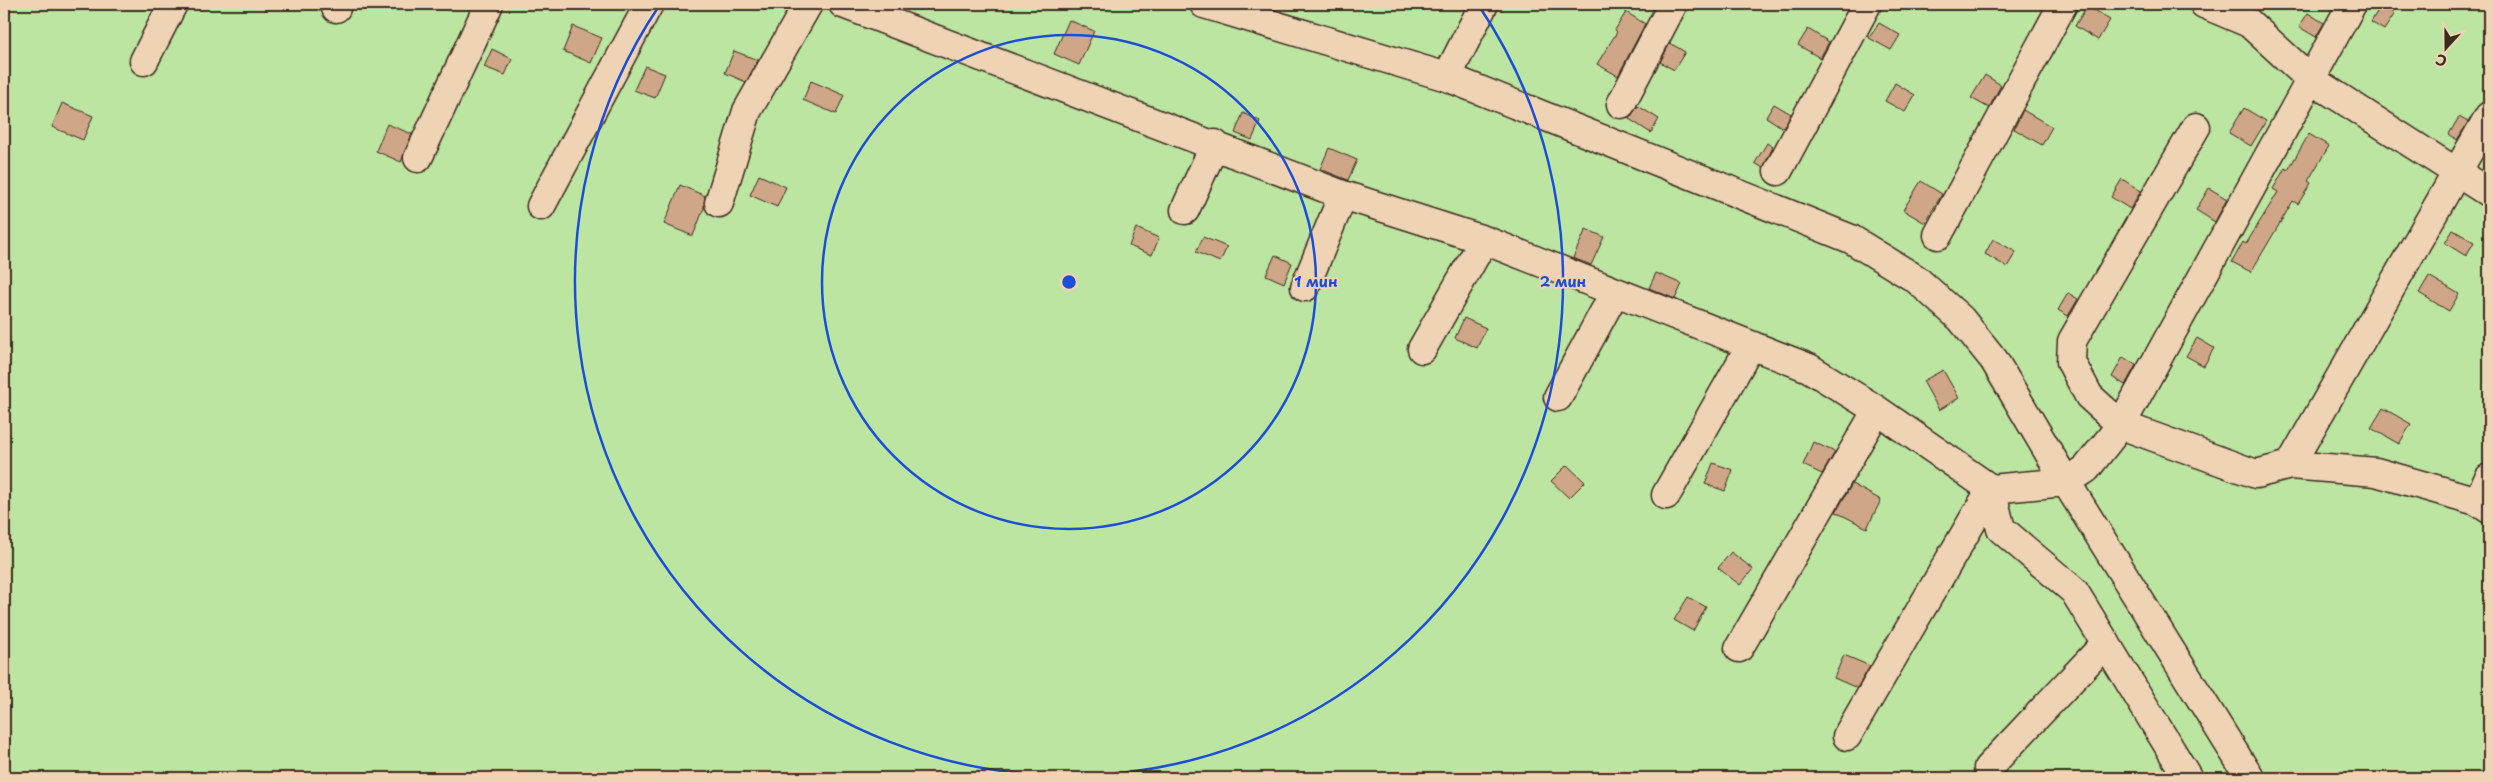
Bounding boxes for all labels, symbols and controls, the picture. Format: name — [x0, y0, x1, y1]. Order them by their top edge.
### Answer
north arrow — [2420, 22, 2470, 72]
text: С — [2432, 49, 2450, 72]
text: 1 мин — [1294, 269, 1338, 292]
text: 2 мин — [1540, 269, 1587, 292]
centre of rings — [1060, 273, 1078, 291]

